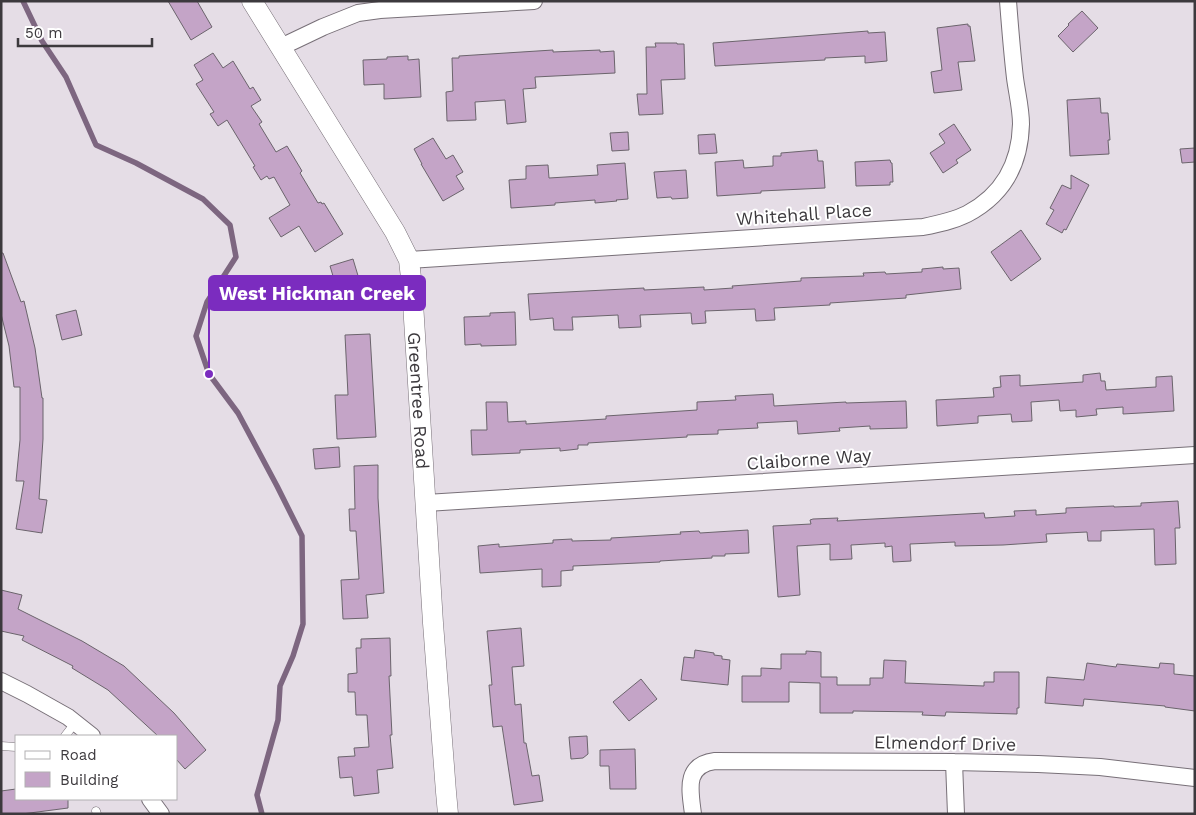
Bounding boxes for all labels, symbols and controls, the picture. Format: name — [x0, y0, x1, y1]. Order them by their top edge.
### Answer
scale bar — [18, 15, 151, 47]
text: 50 m — [25, 24, 62, 42]
street label: Whitehall Place — [735, 199, 873, 229]
callout: West Hickman Creek — [209, 276, 425, 310]
text: West Hickman Creek — [219, 282, 415, 305]
street label: Greentree Road — [404, 331, 434, 470]
street label: Claiborne Way — [746, 444, 873, 474]
street label: Elmendorf Drive — [874, 731, 1016, 755]
legend — [15, 735, 178, 800]
text: Road — [60, 746, 97, 764]
text: Building — [60, 771, 118, 789]

